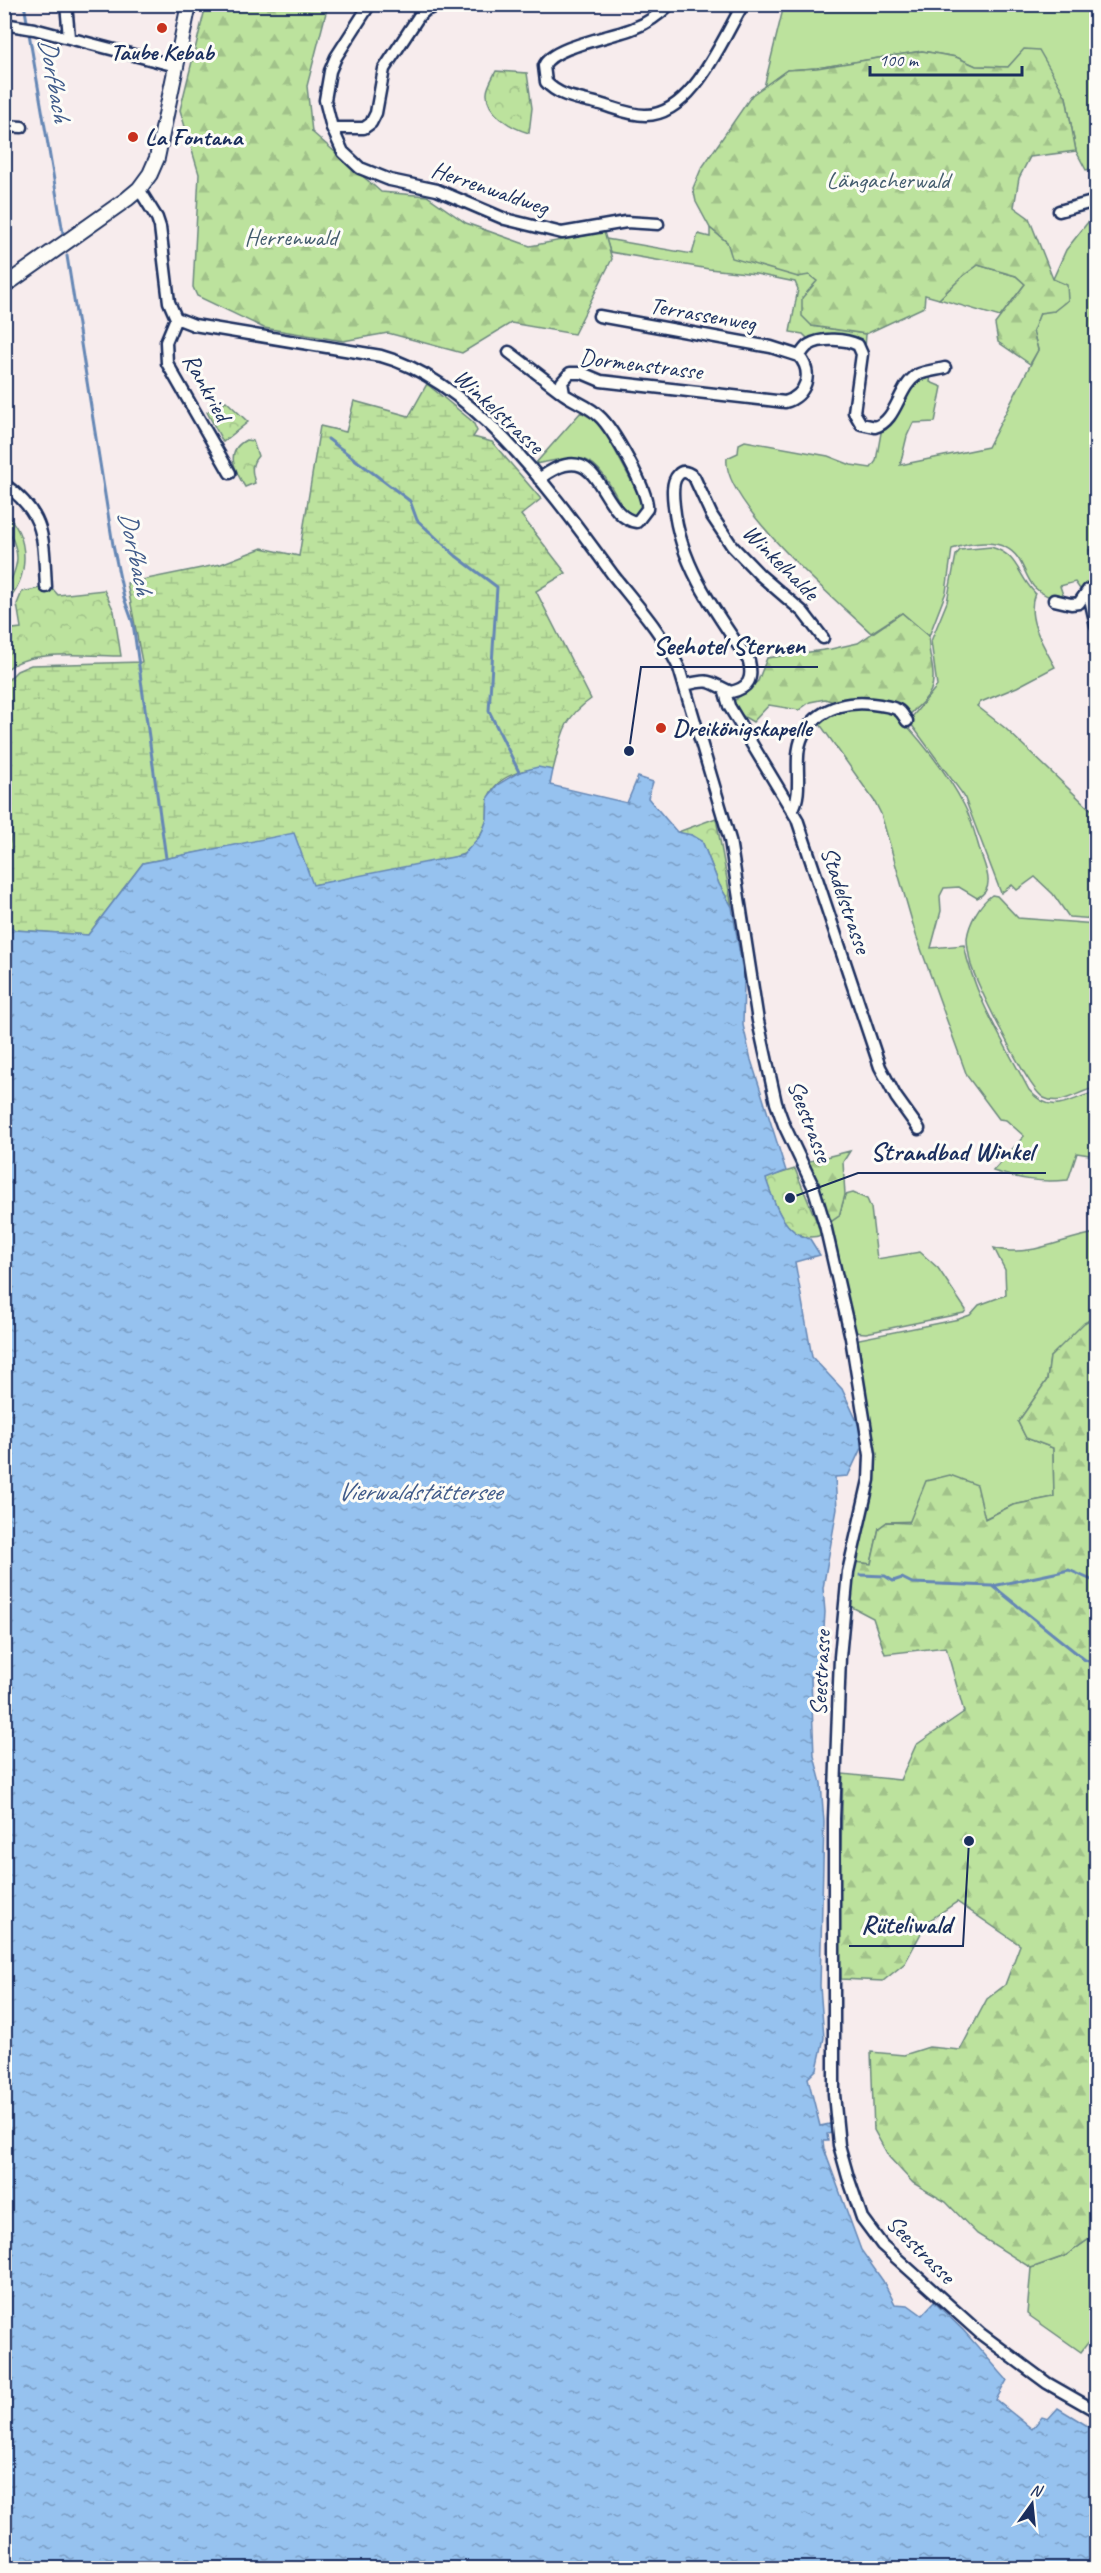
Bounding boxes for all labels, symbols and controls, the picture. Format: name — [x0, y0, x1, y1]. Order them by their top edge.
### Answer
marker: Taube Kebab — [155, 21, 169, 35]
water label: Dorfbach — [31, 36, 79, 126]
place label: Taube Kebab — [110, 37, 216, 67]
scale bar — [870, 39, 1022, 77]
text: 100 m — [879, 49, 920, 71]
place label: La Fontana — [145, 122, 244, 152]
marker: La Fontana — [126, 130, 140, 144]
street label: Herrenwaldweg — [428, 154, 555, 223]
park label: Längacherwald — [827, 165, 953, 195]
park label: Herrenwald — [245, 222, 341, 252]
street label: Terrassenweg — [648, 290, 760, 338]
street label: Dormenstrasse — [578, 342, 706, 387]
street label: Rankried — [176, 348, 240, 429]
street label: Winkelstrasse — [448, 362, 552, 462]
water label: Dorfbach — [111, 508, 161, 600]
street label: Winkelhalde — [736, 517, 827, 608]
callout: Seehotel Sternen — [641, 623, 818, 667]
text: Seehotel Sternen — [653, 629, 806, 662]
place label: Dreikönigskapelle — [673, 713, 813, 743]
marker: Dreikönigskapelle — [654, 721, 668, 735]
street label: Stadelstrasse — [814, 843, 879, 959]
street label: Seestrasse — [781, 1076, 840, 1168]
callout: Strandbad Winkel — [858, 1129, 1046, 1173]
text: Strandbad Winkel — [870, 1135, 1039, 1168]
water label: Vierwaldstättersee — [337, 1475, 504, 1508]
street label: Seestrasse — [803, 1627, 837, 1717]
callout: Rüteliwald — [849, 1902, 963, 1946]
text: Rüteliwald — [861, 1908, 956, 1941]
street label: Seestrasse — [880, 2208, 963, 2291]
north arrow — [1002, 2474, 1062, 2534]
text: N — [1028, 2480, 1046, 2502]

